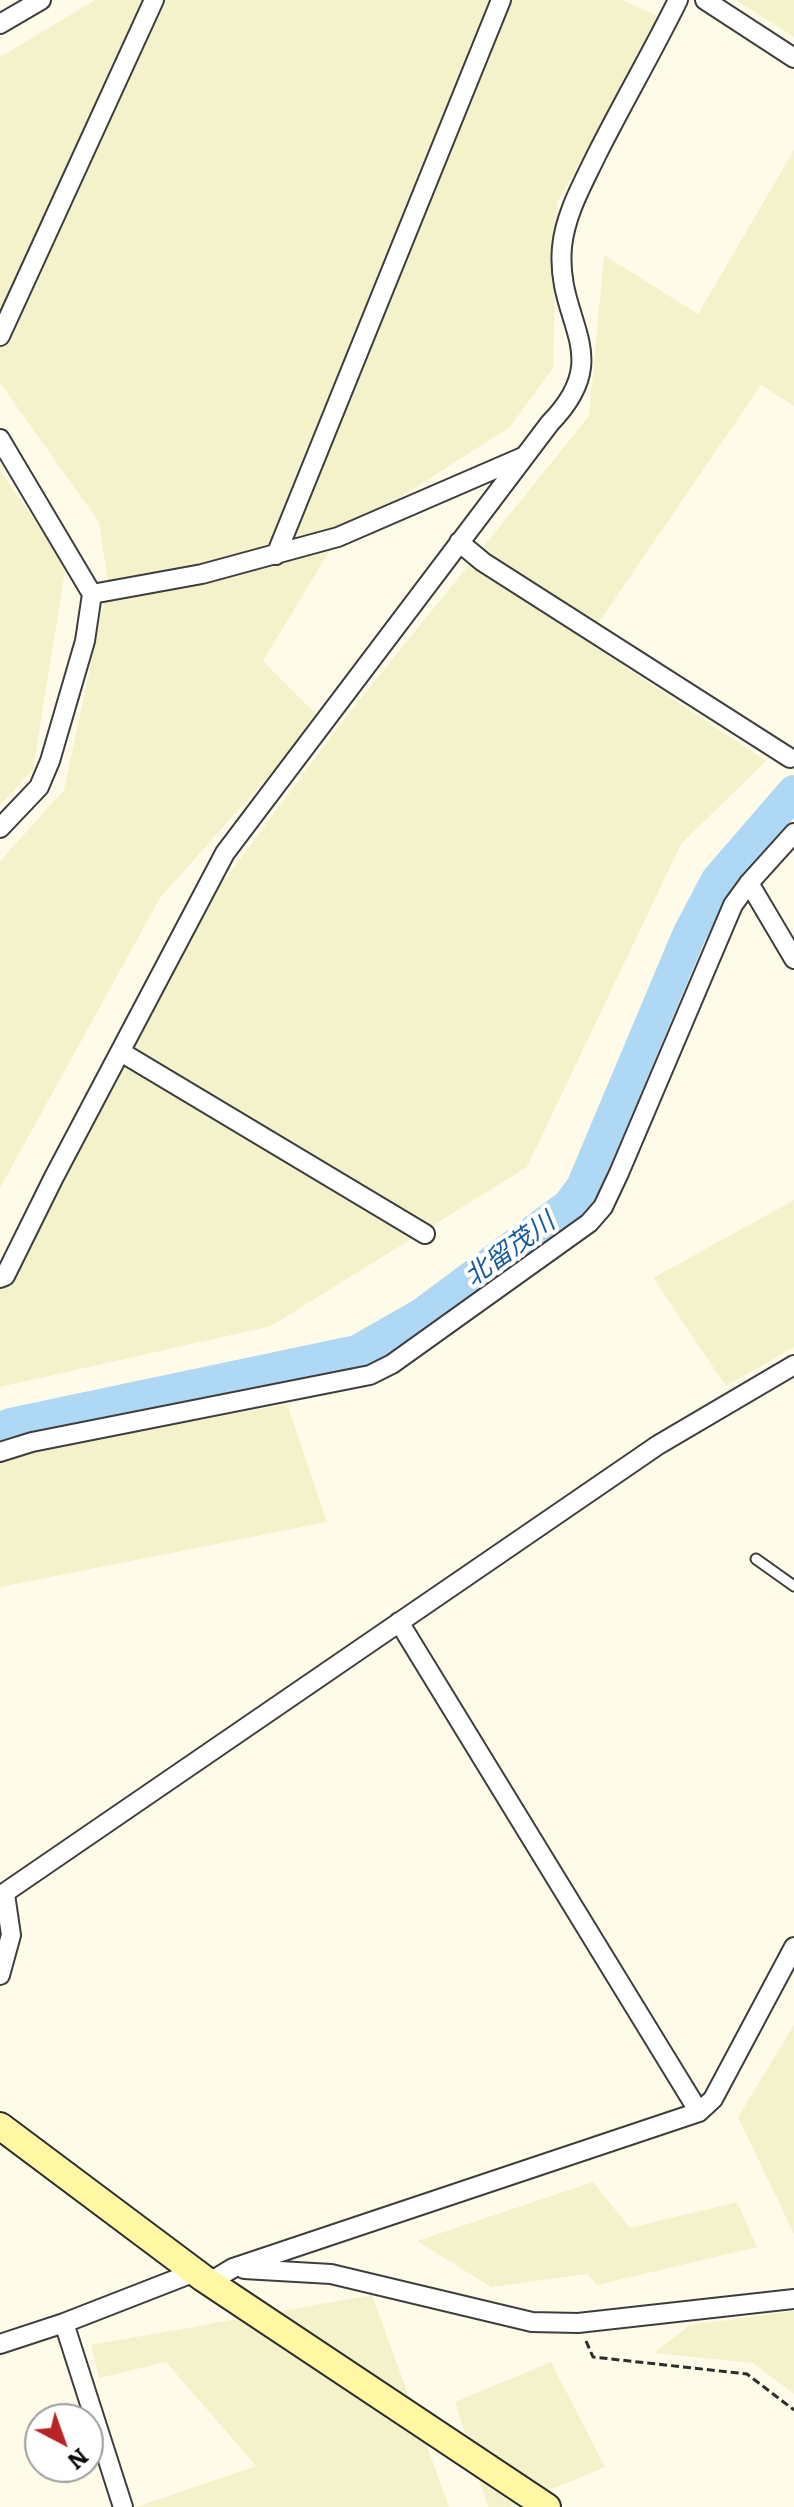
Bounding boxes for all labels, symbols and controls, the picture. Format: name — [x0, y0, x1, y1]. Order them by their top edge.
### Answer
water label: 北留茂川 — [459, 1207, 561, 1293]
north arrow — [24, 2403, 104, 2483]
text: N — [61, 2441, 97, 2478]

